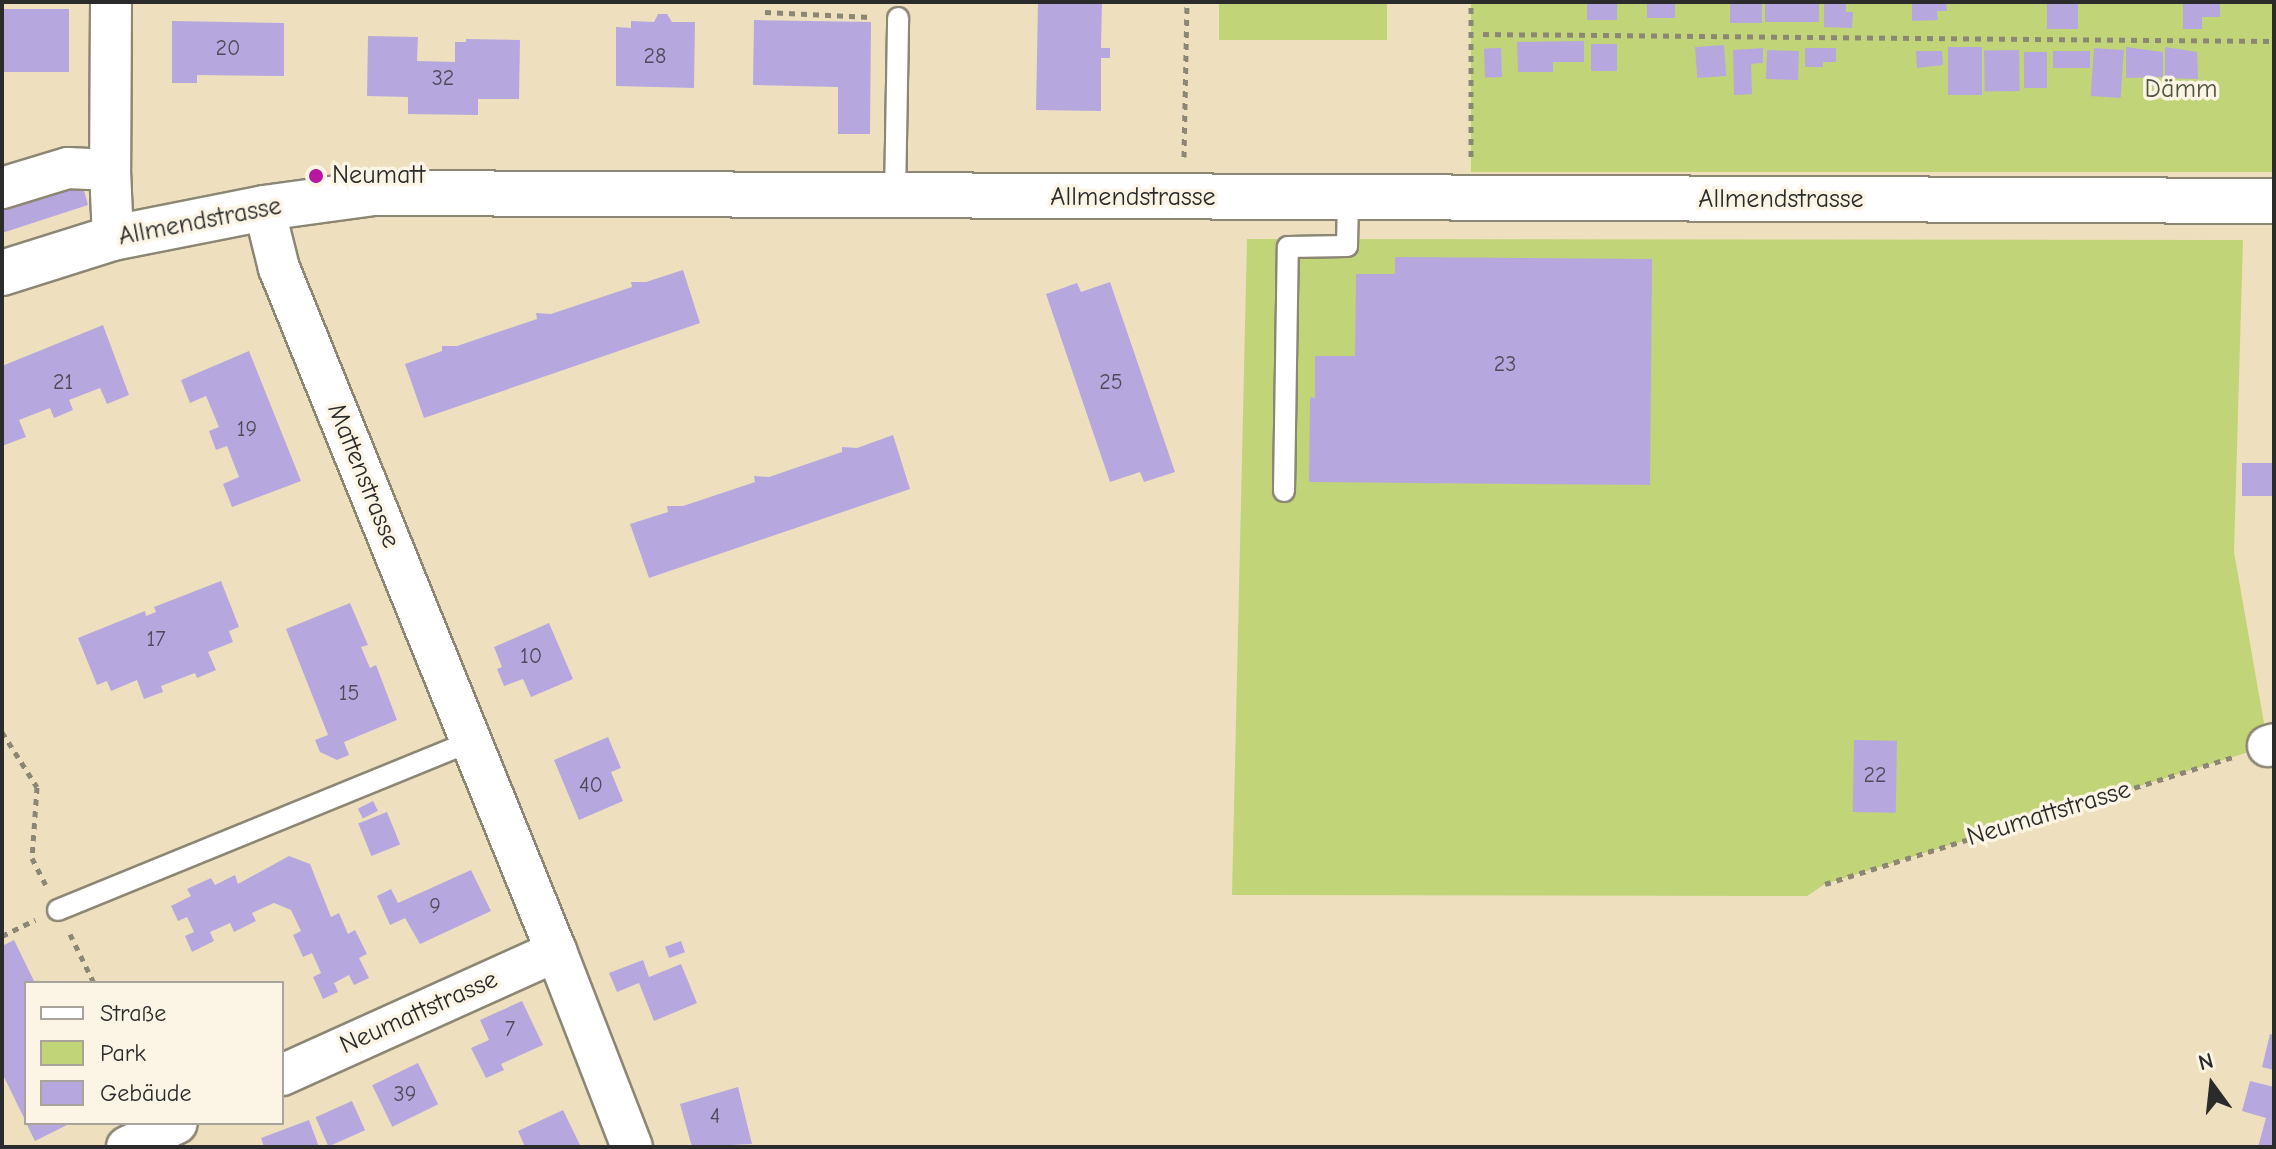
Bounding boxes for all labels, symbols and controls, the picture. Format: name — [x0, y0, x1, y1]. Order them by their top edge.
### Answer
house number: 20 — [216, 36, 240, 62]
house number: 28 — [644, 44, 666, 70]
house number: 32 — [432, 66, 454, 92]
park label: Dämm — [2145, 74, 2217, 106]
place label: Neumatt — [332, 160, 425, 192]
marker: Neumatt — [307, 167, 325, 185]
street label: Allmendstrasse — [1050, 182, 1216, 214]
street label: Allmendstrasse — [1698, 184, 1864, 216]
street label: Allmendstrasse — [116, 191, 284, 253]
house number: 23 — [1494, 352, 1516, 378]
house number: 21 — [53, 370, 73, 396]
house number: 25 — [1099, 370, 1123, 396]
street label: Mattenstrasse — [320, 399, 406, 553]
house number: 19 — [237, 417, 257, 443]
house number: 17 — [146, 627, 166, 653]
house number: 10 — [520, 644, 542, 670]
house number: 15 — [339, 681, 359, 707]
house number: 22 — [1863, 763, 1887, 789]
house number: 40 — [579, 773, 603, 799]
street label: Neumattstrasse — [1963, 774, 2135, 854]
house number: 9 — [429, 894, 441, 920]
street label: Neumattstrasse — [335, 964, 503, 1062]
legend — [24, 981, 284, 1125]
text: Straße — [100, 999, 166, 1027]
house number: 7 — [505, 1017, 515, 1043]
text: Park — [100, 1039, 146, 1067]
north arrow — [2172, 1045, 2252, 1125]
text: N — [2195, 1047, 2216, 1076]
text: Gebäude — [100, 1079, 191, 1107]
house number: 39 — [394, 1082, 416, 1108]
house number: 4 — [710, 1104, 720, 1130]

